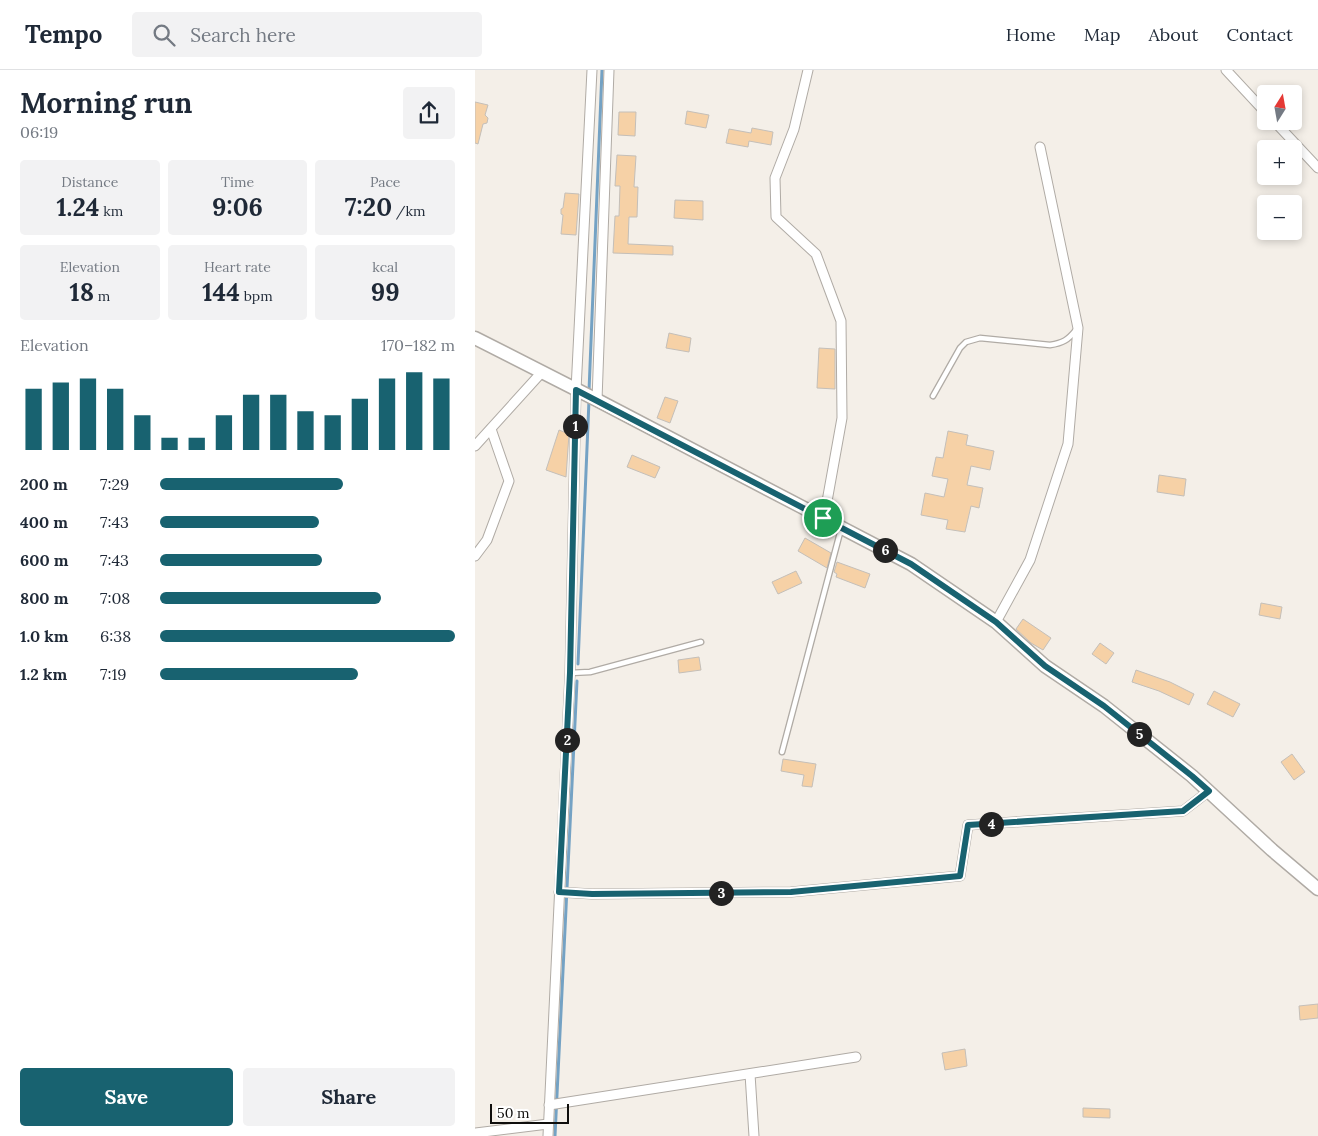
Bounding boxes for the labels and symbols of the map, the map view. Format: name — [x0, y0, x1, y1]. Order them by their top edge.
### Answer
north arrow — [1257, 85, 1303, 130]
pin: 1 — [563, 414, 587, 438]
pin — [802, 497, 844, 539]
pin: 6 — [873, 538, 897, 562]
pin: 5 — [1127, 722, 1151, 746]
pin: 2 — [555, 728, 579, 752]
pin: 4 — [979, 812, 1003, 836]
pin: 3 — [709, 880, 733, 906]
scale bar — [490, 1101, 569, 1124]

